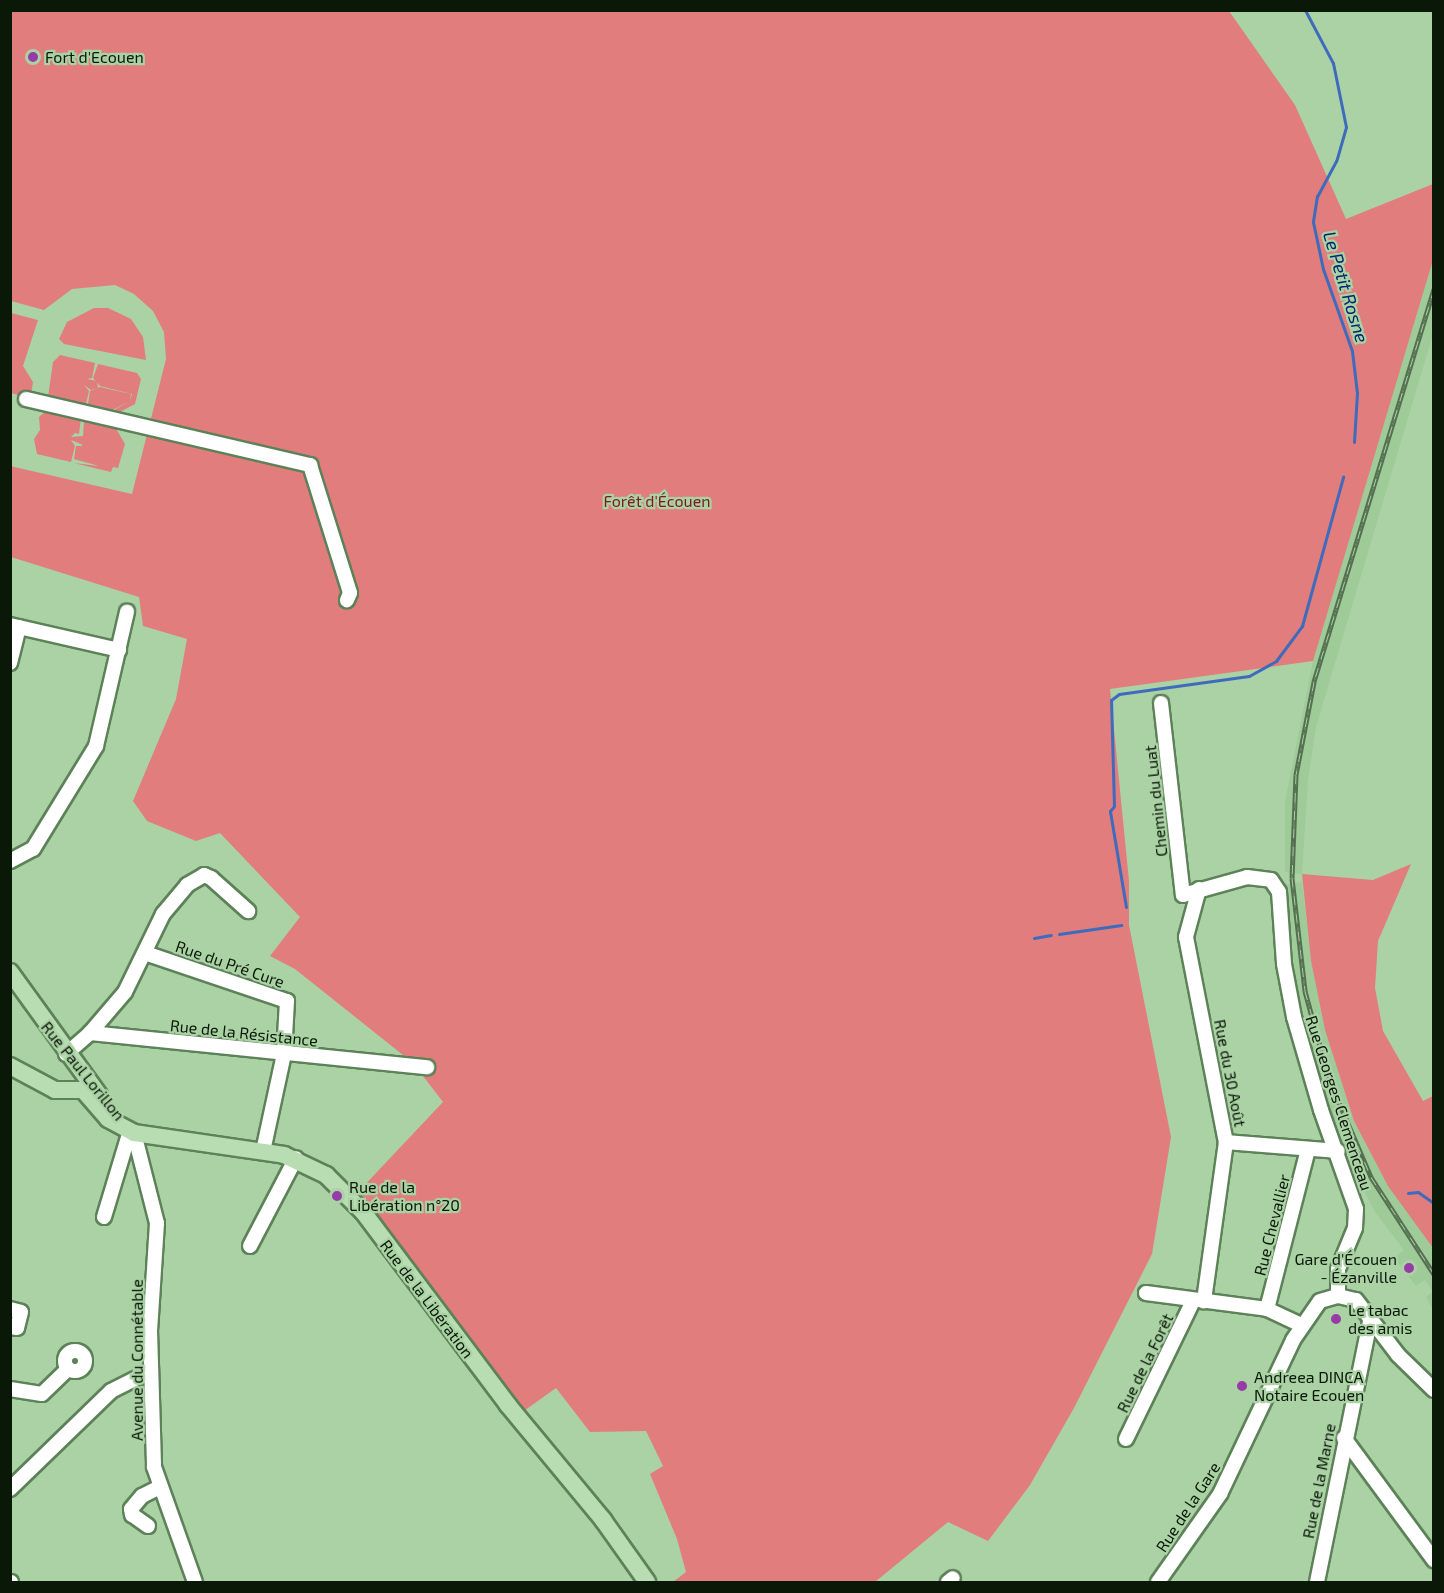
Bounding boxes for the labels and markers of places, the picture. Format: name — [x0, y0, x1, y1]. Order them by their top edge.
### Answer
place label: Fort d'Ecouen — [45, 47, 144, 67]
marker: Fort d'Ecouen — [26, 50, 40, 64]
place label: Rue de la Libération n°20 — [349, 1177, 460, 1215]
marker: Rue de la Libération n°20 — [330, 1189, 344, 1203]
place label: Gare d'Écouen - Ézanville — [1295, 1249, 1397, 1287]
marker: Gare d'Écouen - Ézanville — [1402, 1261, 1416, 1275]
place label: Le tabac des amis — [1348, 1300, 1412, 1338]
marker: Le tabac des amis — [1329, 1312, 1343, 1326]
place label: Andreea DINCA Notaire Ecouen — [1254, 1367, 1364, 1405]
marker: Andreea DINCA Notaire Ecouen — [1235, 1379, 1249, 1393]

